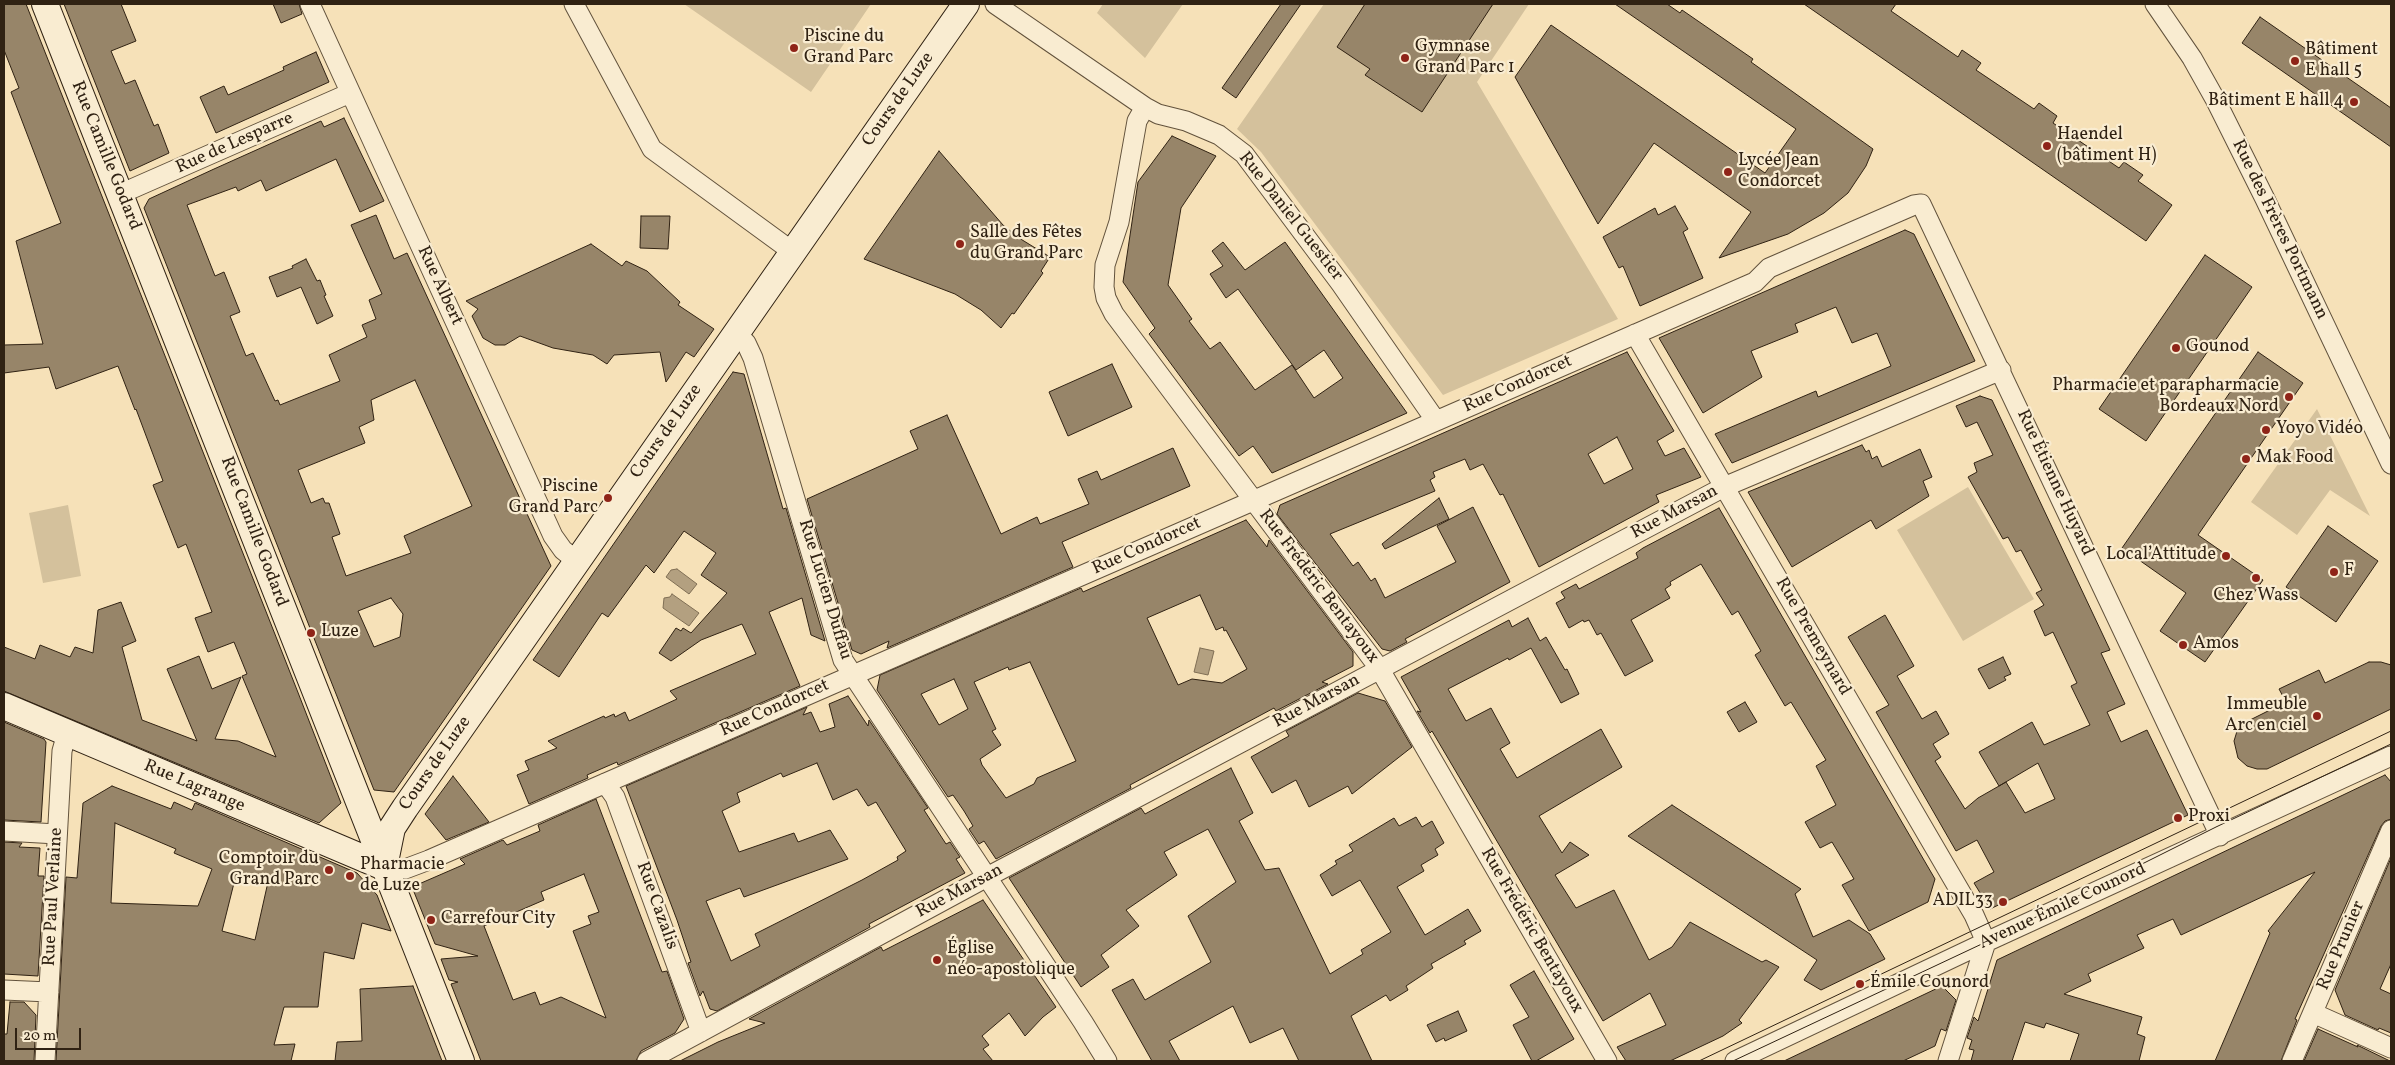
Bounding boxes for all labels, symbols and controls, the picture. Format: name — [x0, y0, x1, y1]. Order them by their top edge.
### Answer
place label: Piscine du Grand Parc — [804, 27, 893, 70]
place label: Gymnase Grand Parc 1 — [1415, 37, 1515, 80]
place label: Bâtiment E hall 5 — [2305, 40, 2378, 82]
marker: Piscine du Grand Parc — [788, 42, 800, 54]
street label: Cours de Luze — [858, 49, 940, 151]
marker: Gymnase Grand Parc 1 — [1399, 52, 1411, 64]
marker: Bâtiment E hall 5 — [2289, 55, 2301, 67]
street label: Rue Camille Godard — [65, 78, 145, 234]
place label: Bâtiment E hall 4 — [2208, 91, 2344, 113]
marker: Bâtiment E hall 4 — [2348, 96, 2360, 108]
street label: Rue de Lesparre — [173, 108, 297, 180]
place label: Haendel (bâtiment H) — [2057, 125, 2156, 168]
street label: Rue des Frères Portmann — [2226, 137, 2332, 323]
marker: Haendel (bâtiment H) — [2041, 140, 2053, 152]
street label: Rue Daniel Guestier — [1233, 148, 1347, 286]
place label: Lycée Jean Condorcet — [1738, 151, 1820, 193]
marker: Lycée Jean Condorcet — [1722, 166, 1734, 178]
place label: Salle des Fêtes du Grand Parc — [970, 223, 1083, 266]
marker: Salle des Fêtes du Grand Parc — [954, 238, 966, 250]
street label: Rue Albert — [411, 243, 467, 329]
place label: Gounod — [2186, 337, 2249, 359]
marker: Gounod — [2170, 342, 2182, 354]
street label: Rue Condorcet — [1460, 351, 1576, 419]
place label: Pharmacie et parapharmacie Bordeaux Nord — [2052, 376, 2279, 418]
street label: Cours de Luze — [626, 381, 708, 483]
marker: Pharmacie et parapharmacie Bordeaux Nord — [2283, 391, 2295, 403]
street label: Rue Étienne Huyard — [2011, 406, 2097, 560]
place label: Yoyo Vidéo — [2276, 419, 2363, 441]
marker: Yoyo Vidéo — [2260, 424, 2272, 436]
place label: Mak Food — [2256, 448, 2334, 470]
marker: Mak Food — [2240, 453, 2252, 465]
street label: Rue Camille Godard — [214, 454, 292, 610]
place label: Piscine Grand Parc — [509, 477, 598, 520]
street label: Rue Marsan — [1628, 481, 1722, 545]
marker: Piscine Grand Parc — [602, 492, 614, 504]
street label: Rue Frédéric Bentayoux — [1253, 506, 1383, 668]
street label: Rue Condorcet — [1089, 513, 1205, 581]
street label: Rue Lucien Duffau — [792, 517, 856, 663]
place label: Local’Attitude — [2106, 545, 2216, 567]
marker: Local’Attitude — [2220, 550, 2232, 562]
place label: F — [2344, 561, 2354, 583]
marker: F — [2328, 566, 2340, 578]
marker: Chez Wass — [2250, 572, 2262, 584]
street label: Rue Premeynard — [1770, 574, 1854, 700]
place label: Chez Wass — [2214, 586, 2298, 608]
place label: Luze — [321, 622, 359, 644]
marker: Luze — [305, 627, 317, 639]
place label: Amos — [2193, 634, 2239, 656]
marker: Amos — [2177, 639, 2189, 651]
street label: Rue Marsan — [1270, 670, 1364, 734]
street label: Rue Condorcet — [717, 675, 833, 743]
place label: Immeuble Arc en ciel — [2225, 695, 2307, 738]
marker: Immeuble Arc en ciel — [2311, 710, 2323, 722]
street label: Cours de Luze — [395, 713, 477, 815]
street label: Rue Lagrange — [140, 756, 248, 818]
place label: Proxi — [2188, 807, 2230, 829]
marker: Proxi — [2172, 812, 2184, 824]
street label: Rue Paul Verlaine — [40, 827, 68, 967]
street label: Rue Frédéric Bentayoux — [1475, 844, 1587, 1018]
place label: Comptoir du Grand Parc — [219, 849, 319, 892]
place label: Pharmacie de Luze — [360, 855, 445, 898]
street label: Rue Cazalis — [630, 859, 682, 953]
street label: Avenue Émile Counord — [1976, 859, 2150, 955]
street label: Rue Marsan — [913, 860, 1007, 924]
marker: Comptoir du Grand Parc — [323, 864, 335, 876]
marker: Pharmacie de Luze — [344, 870, 356, 882]
place label: ADIL33 — [1932, 891, 1993, 913]
marker: ADIL33 — [1997, 896, 2009, 908]
street label: Rue Prunier — [2314, 898, 2370, 994]
place label: Carrefour City — [441, 909, 556, 931]
marker: Carrefour City — [425, 914, 437, 926]
place label: Église néo-apostolique — [947, 939, 1075, 982]
marker: Église néo-apostolique — [931, 954, 943, 966]
place label: Émile Counord — [1870, 973, 1989, 995]
marker: Émile Counord — [1854, 978, 1866, 990]
scale bar — [18, 1018, 84, 1050]
text: 20 m — [23, 1026, 56, 1047]

